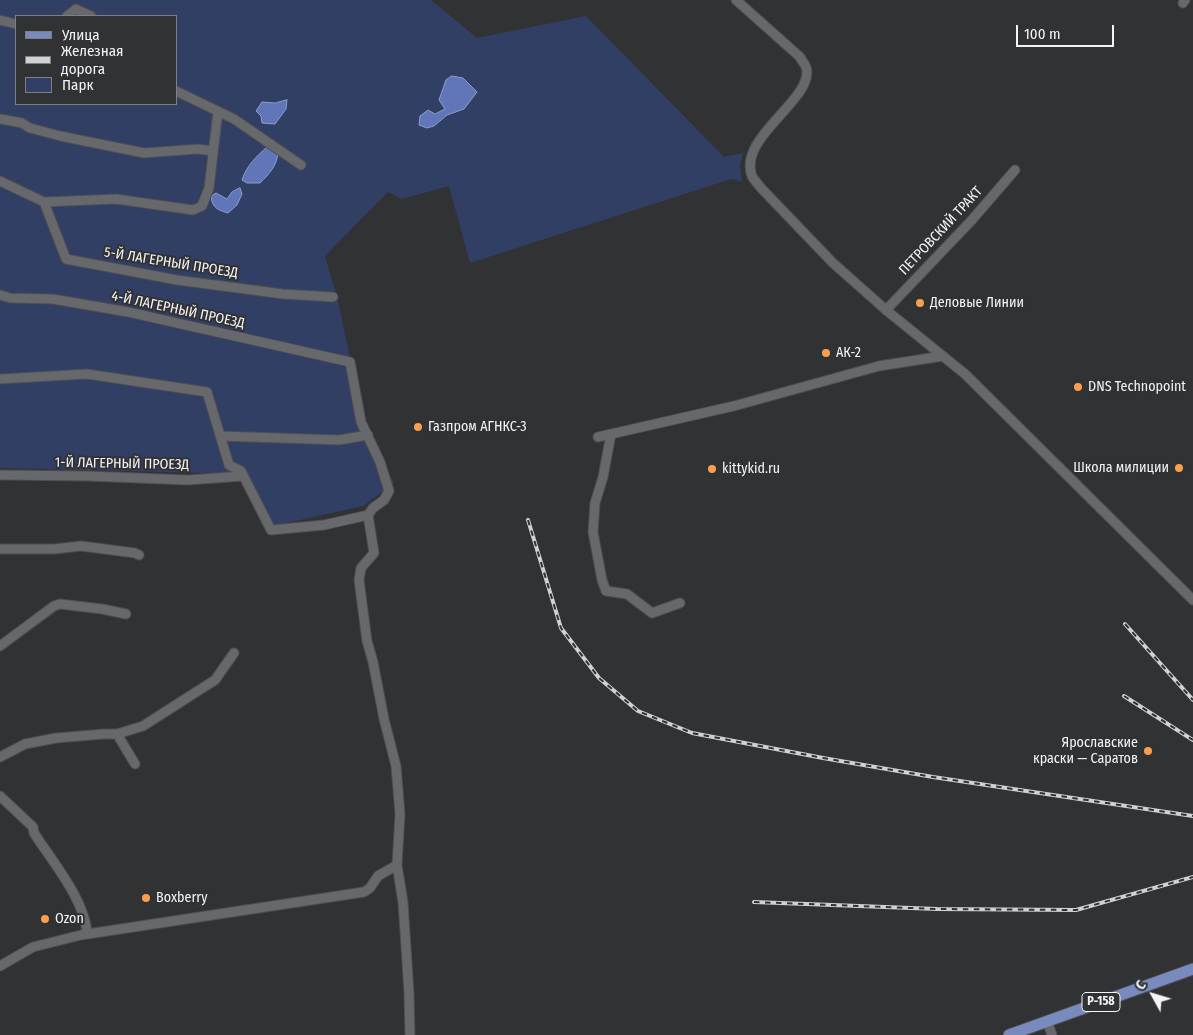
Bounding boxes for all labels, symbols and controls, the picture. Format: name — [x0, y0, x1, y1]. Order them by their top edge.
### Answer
legend — [15, 15, 178, 105]
scale bar — [1018, 15, 1116, 47]
text: 100 m — [1024, 25, 1061, 43]
text: Улица — [62, 26, 100, 44]
text: Железная дорога — [61, 42, 123, 78]
text: Парк — [62, 76, 93, 94]
street label: ПЕТРОВСКИЙ ТРАКТ — [896, 183, 986, 279]
street label: 5-Й ЛАГЕРНЫЙ ПРОЕЗД — [103, 244, 239, 282]
street label: 4-Й ЛАГЕРНЫЙ ПРОЕЗД — [110, 288, 246, 332]
place label: Деловые Линии — [930, 295, 1024, 311]
marker: Деловые Линии — [914, 297, 926, 309]
place label: АК-2 — [836, 345, 861, 361]
marker: АК-2 — [820, 347, 832, 359]
place label: DNS Technopoint — [1088, 379, 1186, 395]
marker: DNS Technopoint — [1072, 381, 1084, 393]
place label: Газпром АГНКС-3 — [428, 419, 527, 435]
marker: Газпром АГНКС-3 — [412, 421, 424, 433]
street label: 1-Й ЛАГЕРНЫЙ ПРОЕЗД — [55, 454, 189, 474]
place label: Школа милиции — [1073, 460, 1169, 476]
place label: kittykid.ru — [722, 461, 780, 477]
marker: Школа милиции — [1173, 462, 1185, 474]
marker: kittykid.ru — [706, 463, 718, 475]
place label: Ярославские краски — Саратов — [1033, 735, 1138, 768]
marker: Ярославские краски — Саратов — [1142, 745, 1154, 757]
place label: Boxberry — [156, 890, 207, 906]
marker: Boxberry — [140, 892, 152, 904]
place label: Ozon — [55, 911, 84, 927]
marker: Ozon — [39, 913, 51, 925]
north arrow — [1128, 970, 1178, 1020]
text: С — [1132, 977, 1150, 993]
road number: Р-158 — [1082, 992, 1120, 1012]

